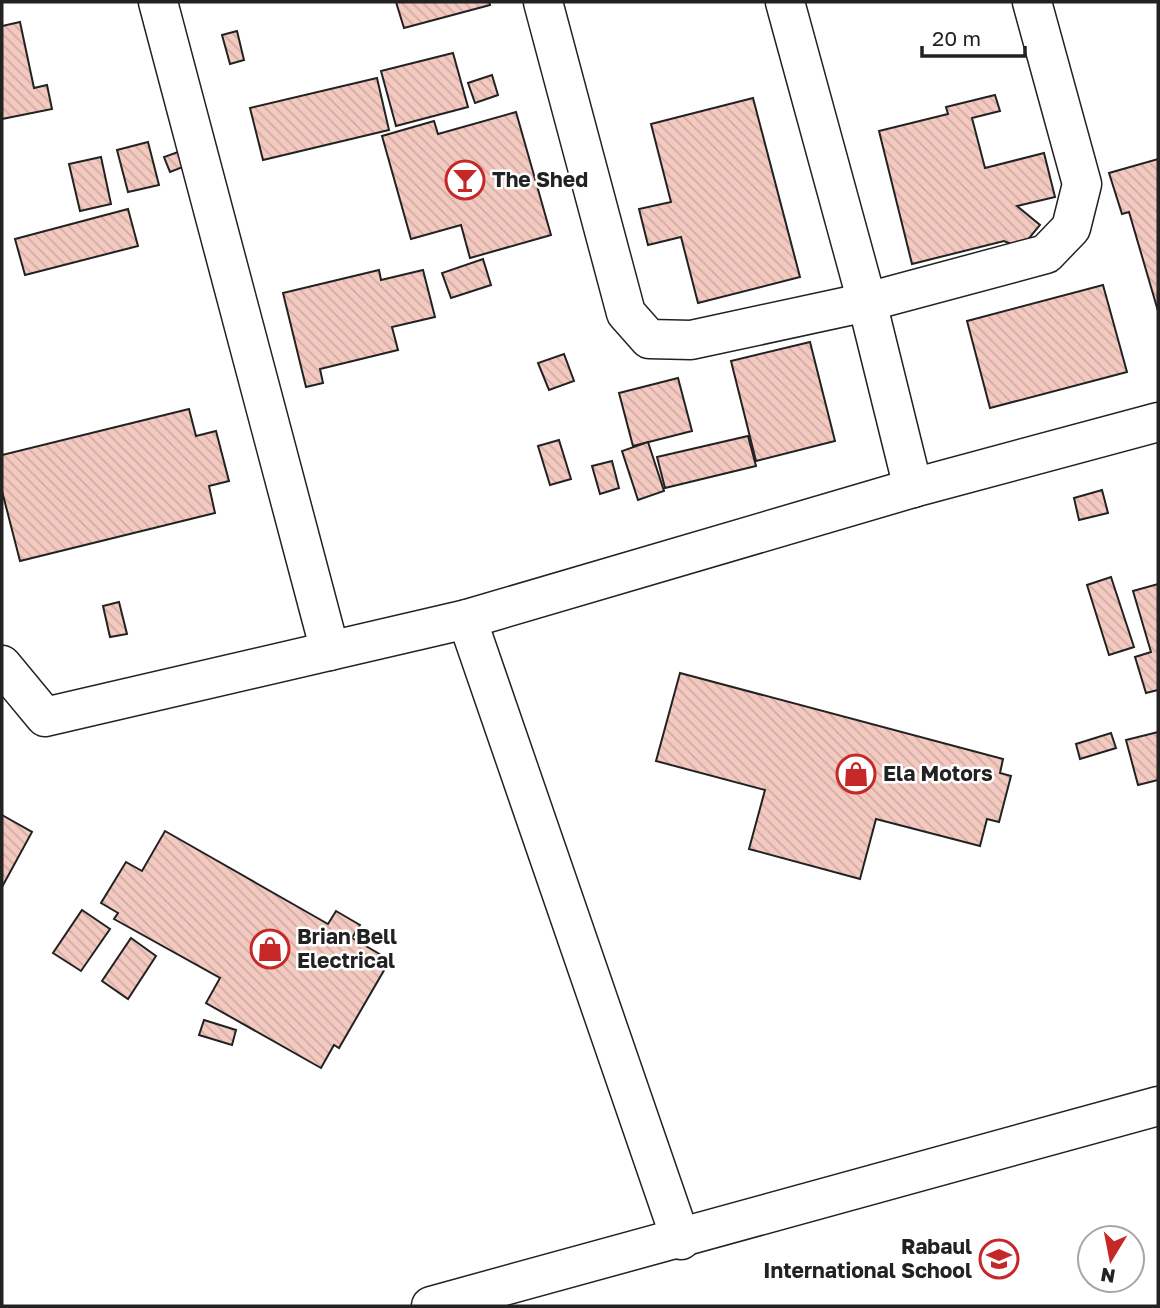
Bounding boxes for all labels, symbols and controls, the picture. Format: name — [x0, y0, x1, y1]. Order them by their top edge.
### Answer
scale bar — [922, 14, 1025, 58]
text: 20 m — [932, 25, 981, 51]
bar icon: The Shed — [444, 159, 486, 201]
place label: The Shed — [492, 166, 588, 192]
shop icon: Ela Motors — [835, 753, 877, 795]
place label: Ela Motors — [883, 760, 993, 786]
place label: Brian Bell Electrical — [297, 923, 397, 973]
shop icon: Brian Bell Electrical — [249, 928, 291, 970]
north arrow — [1076, 1224, 1146, 1294]
place label: Rabaul International School — [763, 1233, 972, 1283]
school or university icon: Rabaul International School — [978, 1238, 1020, 1280]
text: N — [1099, 1264, 1117, 1289]

